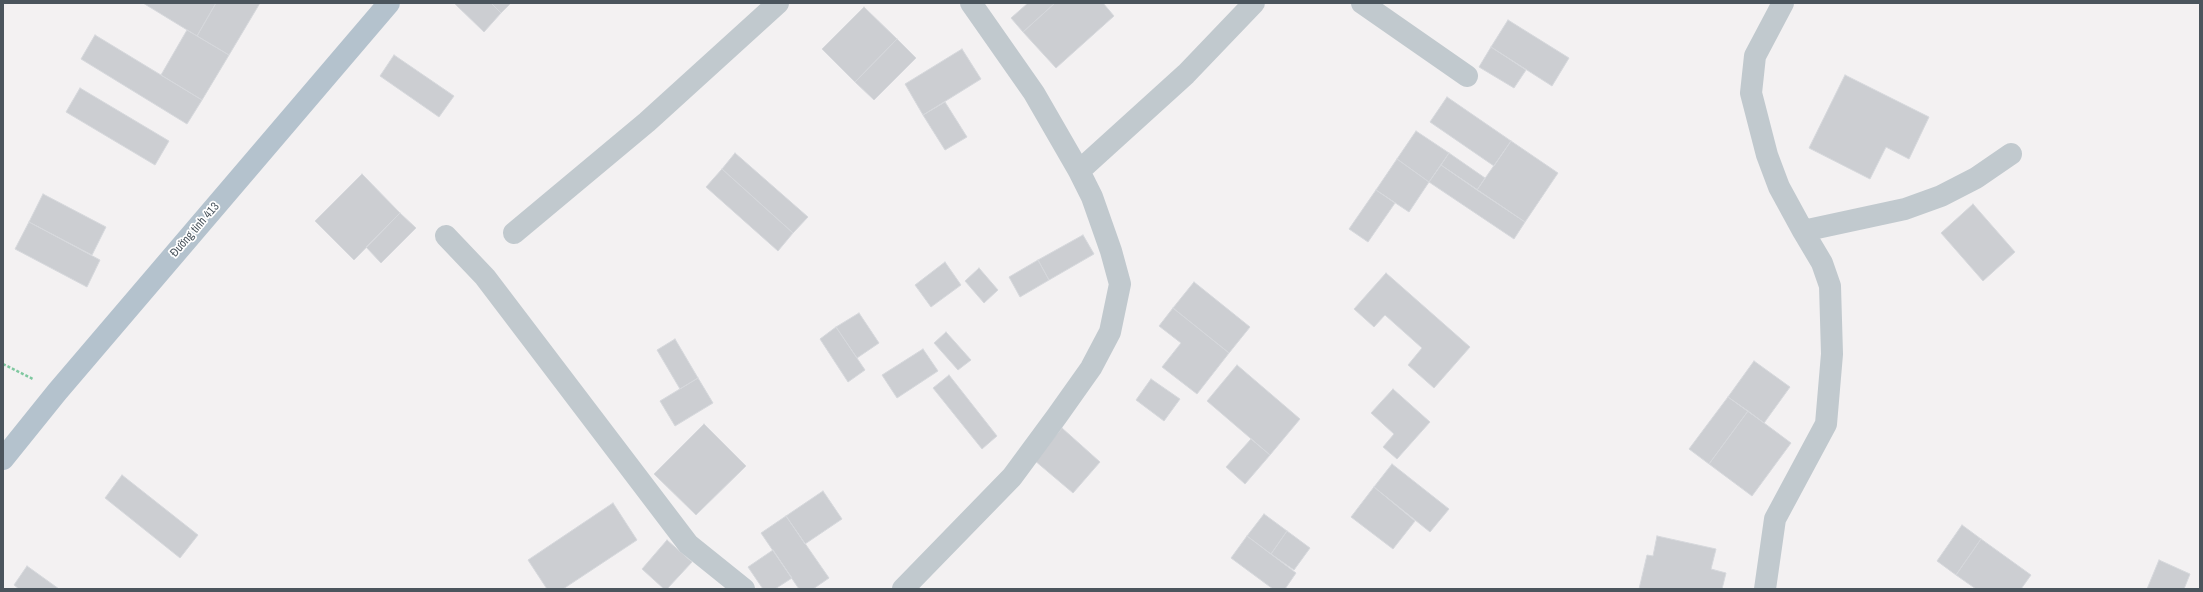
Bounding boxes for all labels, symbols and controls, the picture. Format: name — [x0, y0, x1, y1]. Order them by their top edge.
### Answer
street label: Đường tỉnh 413 — [167, 200, 223, 260]

